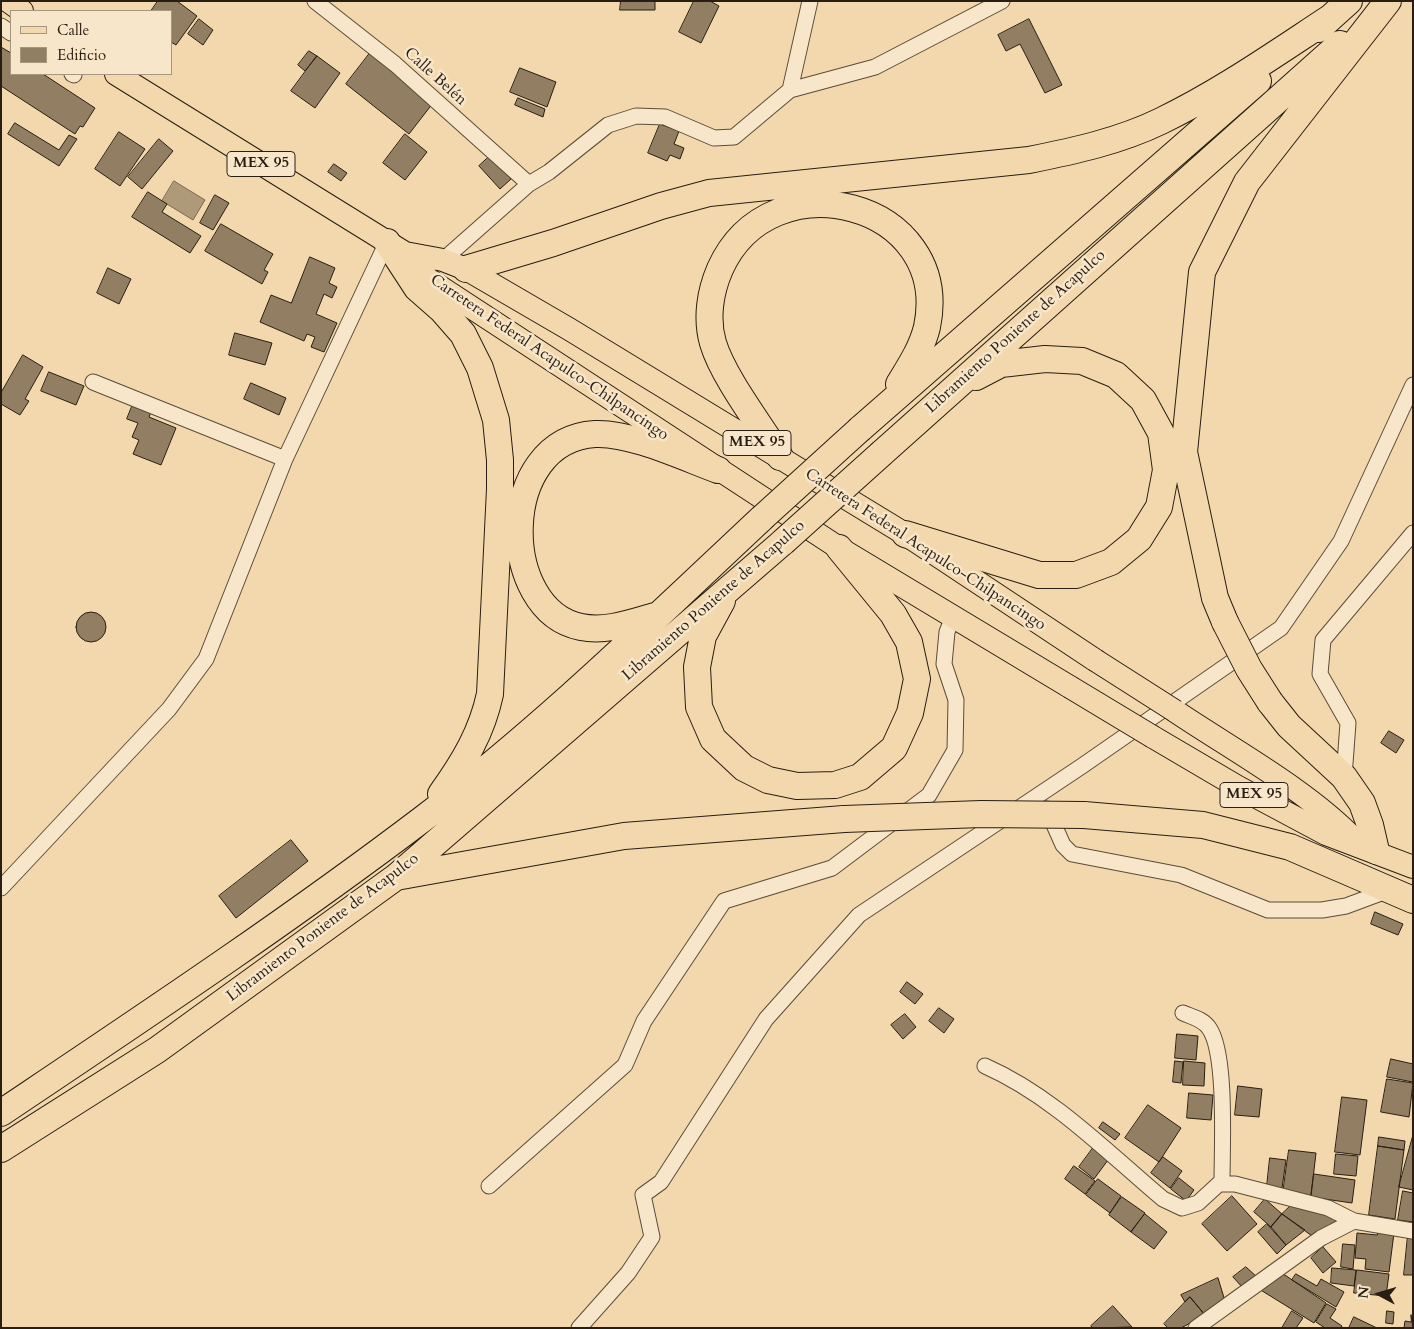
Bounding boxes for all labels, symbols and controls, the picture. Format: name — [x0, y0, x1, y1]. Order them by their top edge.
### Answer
legend — [10, 10, 172, 75]
text: Calle — [57, 20, 89, 40]
street label: Calle Belén — [400, 44, 470, 110]
text: Edificio — [57, 45, 106, 65]
road number: MEX 95 — [227, 152, 295, 176]
street label: Libramiento Poniente de Acapulco — [922, 246, 1110, 418]
street label: Carretera Federal Acapulco-Chilpancingo — [426, 271, 672, 445]
road number: MEX 95 — [723, 430, 791, 456]
street label: Carretera Federal Acapulco-Chilpancingo — [801, 465, 1049, 635]
street label: Libramiento Poniente de Acapulco — [619, 516, 809, 686]
road number: MEX 95 — [1220, 782, 1288, 808]
street label: Libramiento Poniente de Acapulco — [223, 849, 423, 1007]
north arrow — [1354, 1269, 1404, 1319]
text: N — [1354, 1285, 1374, 1299]

